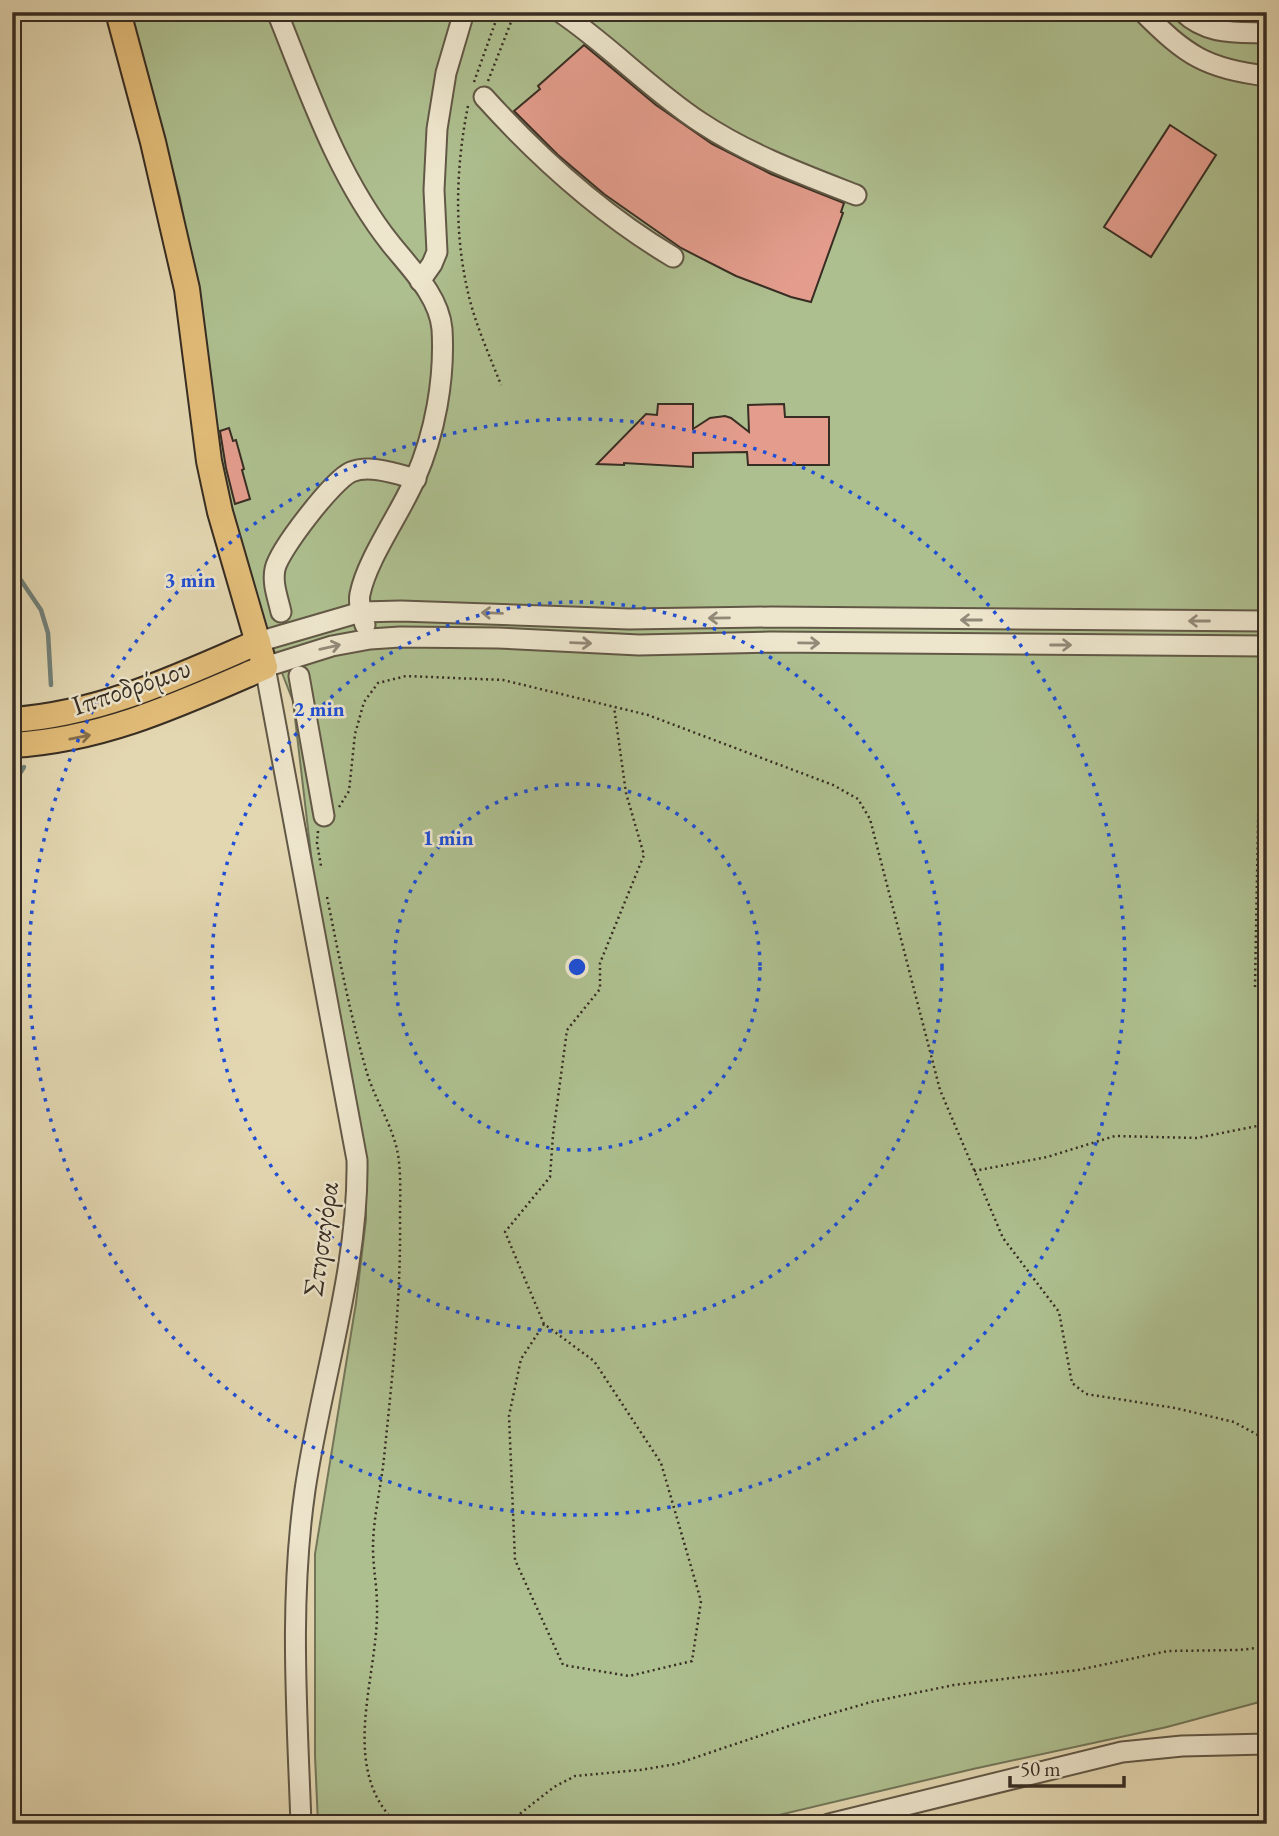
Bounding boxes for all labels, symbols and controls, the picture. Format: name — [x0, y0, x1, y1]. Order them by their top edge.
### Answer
text: 3 min — [164, 566, 216, 593]
one-way arrow — [480, 606, 503, 620]
one-way arrow — [708, 611, 731, 624]
one-way arrow — [960, 613, 983, 626]
one-way arrow — [1187, 614, 1210, 628]
one-way arrow — [570, 636, 593, 649]
one-way arrow — [797, 636, 820, 650]
one-way arrow — [1049, 638, 1072, 652]
one-way arrow — [318, 639, 341, 653]
street label: Ιπποδρόμου — [67, 649, 195, 723]
text: 2 min — [293, 695, 345, 722]
one-way arrow — [68, 729, 91, 743]
text: 1 min — [422, 824, 474, 851]
centre of rings — [565, 955, 589, 979]
street label: Στησαγόρα — [294, 1179, 346, 1298]
scale bar — [1010, 1745, 1123, 1789]
text: 50 m — [1020, 1755, 1061, 1782]

